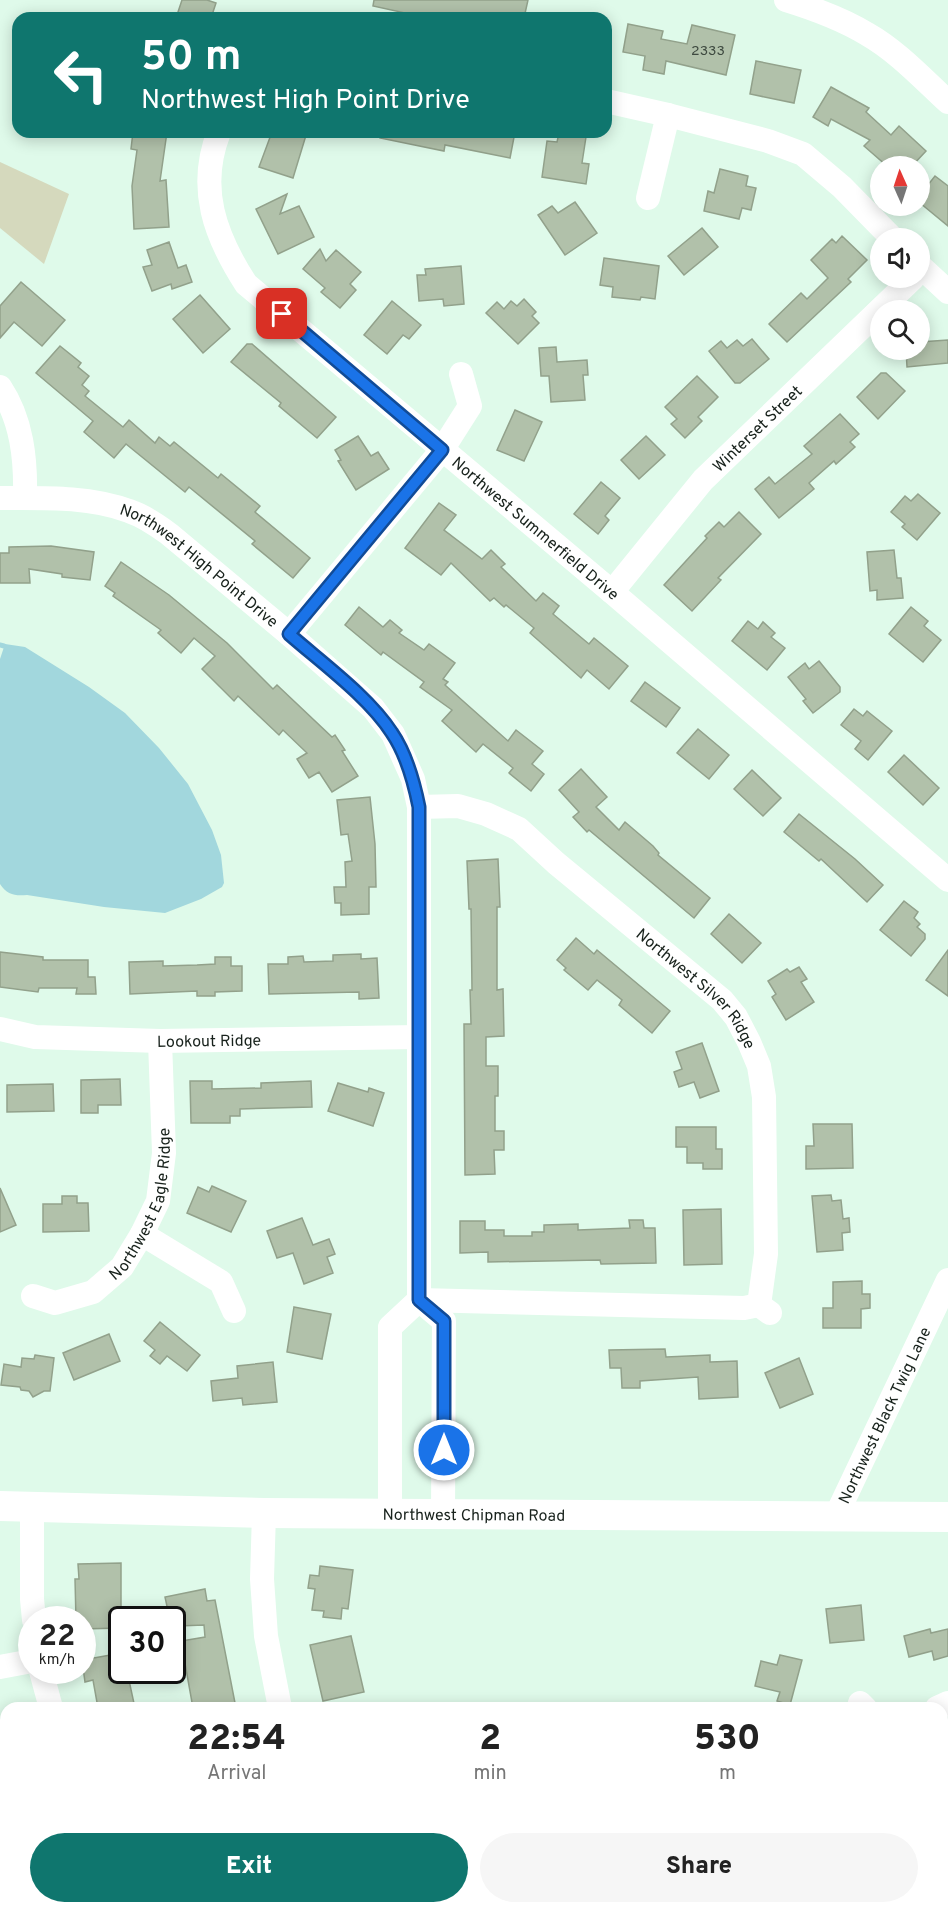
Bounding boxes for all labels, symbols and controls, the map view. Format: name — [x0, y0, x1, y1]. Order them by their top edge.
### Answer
text: 50 m — [141, 32, 242, 85]
icon: left — [42, 36, 120, 114]
house number: 2333 — [691, 43, 725, 60]
text: Northwest High Point Drive — [141, 84, 470, 118]
north arrow — [870, 156, 930, 216]
map controls — [870, 156, 930, 360]
button: sound — [870, 228, 930, 288]
pin — [256, 288, 307, 339]
icon: arrive — [265, 297, 298, 330]
button: search — [870, 300, 930, 360]
street label: Winterset Street — [709, 382, 807, 477]
street label: Northwest Summerfield Drive — [447, 453, 622, 606]
street label: Northwest High Point Drive — [117, 500, 282, 633]
street label: Northwest Silver Ridge — [631, 925, 759, 1052]
street label: Lookout Ridge — [157, 1031, 261, 1053]
street label: Northwest Eagle Ridge — [106, 1128, 176, 1286]
street label: Northwest Black Twig Lane — [835, 1324, 936, 1508]
position arrow — [412, 1418, 476, 1482]
street label: Northwest Chipman Road — [382, 1506, 565, 1527]
speed limit sign: 30 — [108, 1606, 186, 1684]
text: 22 — [39, 1619, 75, 1656]
text: km/h — [39, 1651, 75, 1670]
text: 22:54 — [187, 1717, 286, 1763]
text: 2 — [479, 1717, 501, 1763]
text: 530 — [694, 1717, 761, 1763]
text: Arrival — [207, 1761, 267, 1787]
text: min — [473, 1761, 507, 1787]
text: m — [719, 1761, 736, 1787]
button: Exit — [30, 1833, 468, 1902]
button: Share — [480, 1833, 918, 1902]

